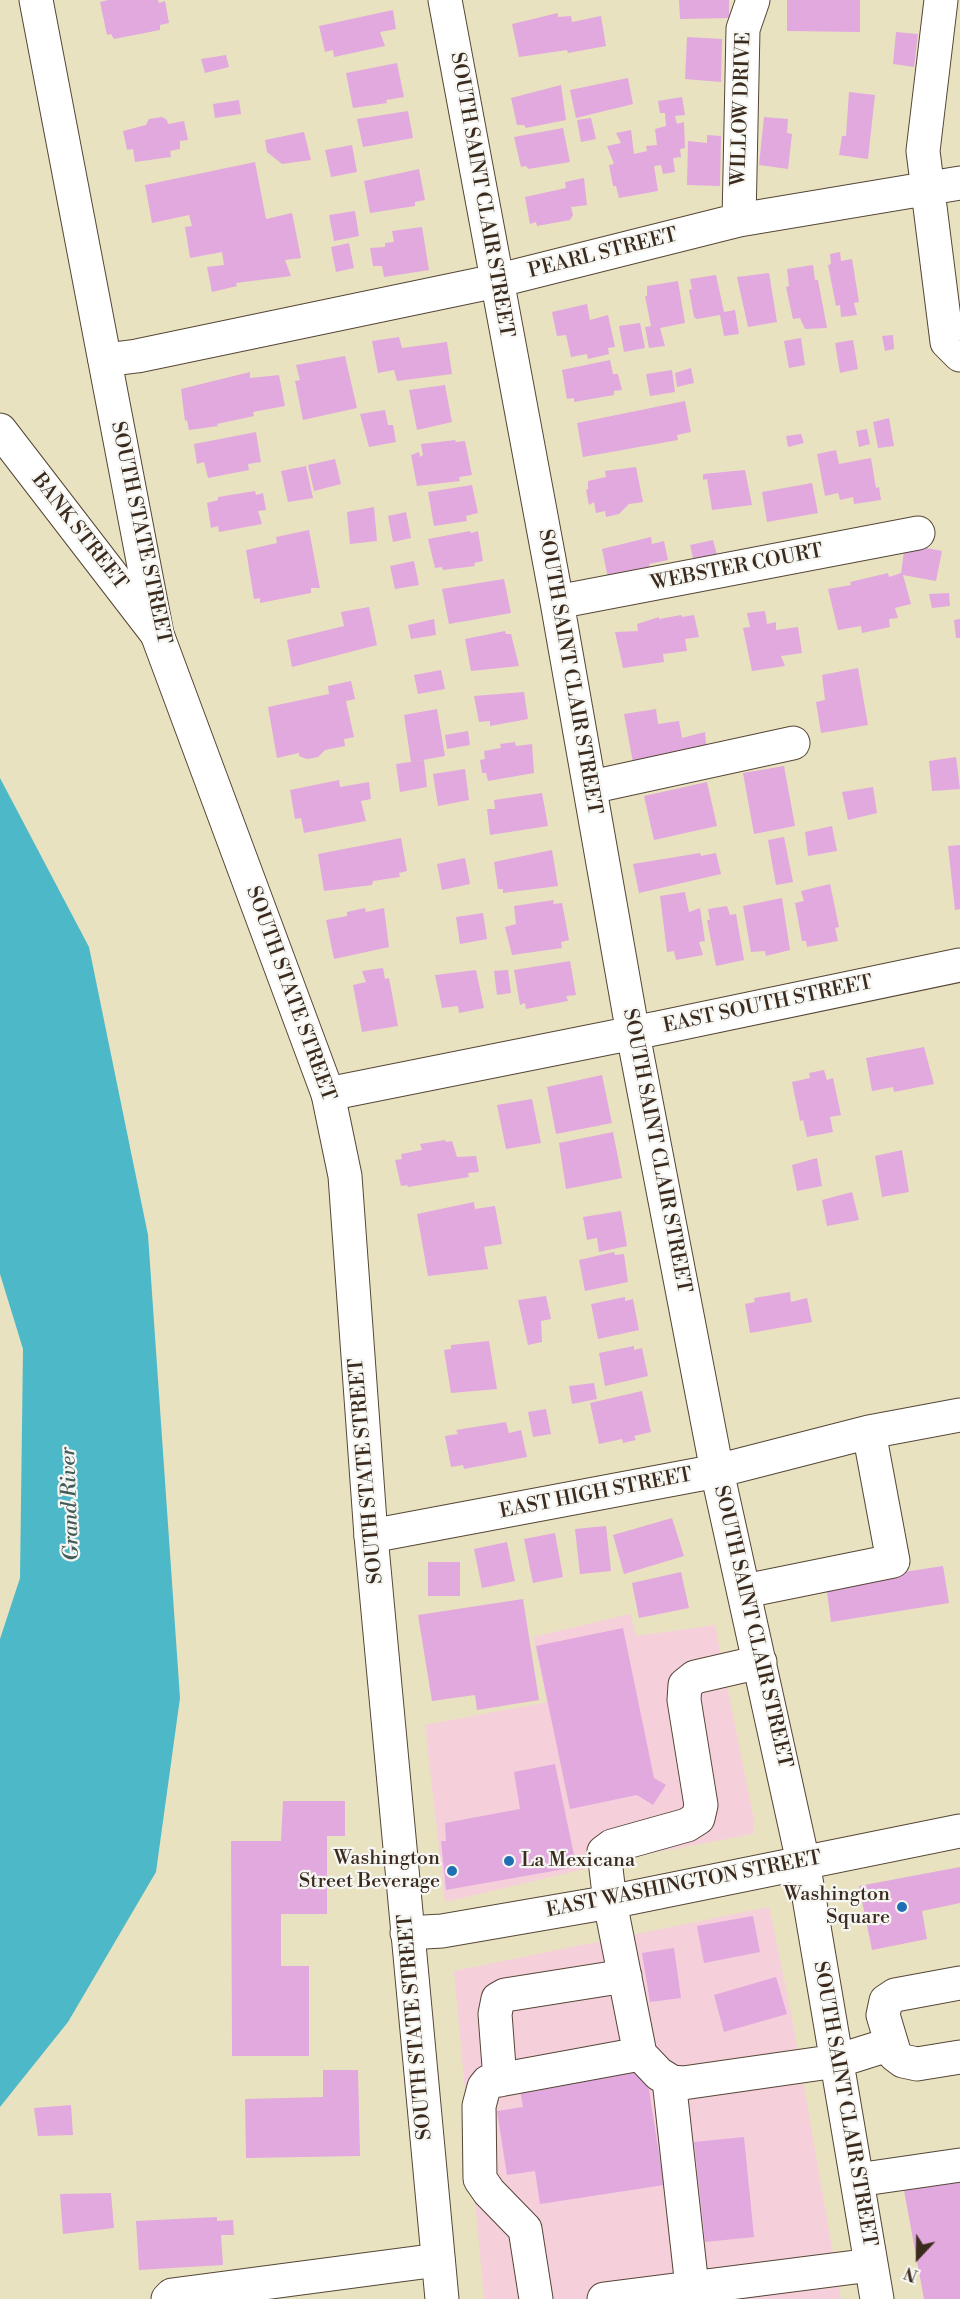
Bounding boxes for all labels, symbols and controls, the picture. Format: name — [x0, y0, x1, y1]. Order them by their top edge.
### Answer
street label: WILLOW DRIVE — [727, 32, 757, 186]
street label: SOUTH SAINT CLAIR STREET — [444, 50, 518, 340]
street label: PEARL STREET — [526, 224, 680, 284]
street label: SOUTH STATE STREET — [105, 420, 175, 646]
street label: BANK STREET — [26, 469, 132, 595]
street label: SOUTH SAINT CLAIR STREET — [532, 527, 606, 817]
street label: WEBSTER COURT — [649, 540, 825, 596]
street label: SOUTH STATE STREET — [240, 883, 340, 1105]
street label: EAST SOUTH STREET — [661, 971, 875, 1039]
street label: SOUTH SAINT CLAIR STREET — [617, 1007, 695, 1295]
street label: SOUTH STATE STREET — [345, 1357, 389, 1585]
water label: Grand River — [56, 1447, 86, 1561]
street label: EAST HIGH STREET — [497, 1464, 695, 1524]
street label: SOUTH SAINT CLAIR STREET — [708, 1483, 796, 1771]
place label: Washington Street Beverage — [299, 1847, 440, 1894]
street label: EAST WASHINGTON STREET — [544, 1847, 824, 1923]
place label: La Mexicana — [521, 1849, 635, 1873]
marker: La Mexicana — [502, 1854, 516, 1868]
marker: Washington Street Beverage — [445, 1864, 459, 1878]
place label: Washington Square — [783, 1883, 890, 1930]
marker: Washington Square — [895, 1900, 909, 1914]
street label: SOUTH STATE STREET — [394, 1913, 438, 2141]
street label: SOUTH SAINT CLAIR STREET — [807, 1959, 881, 2249]
north arrow — [888, 2227, 948, 2287]
text: N — [902, 2262, 921, 2285]

